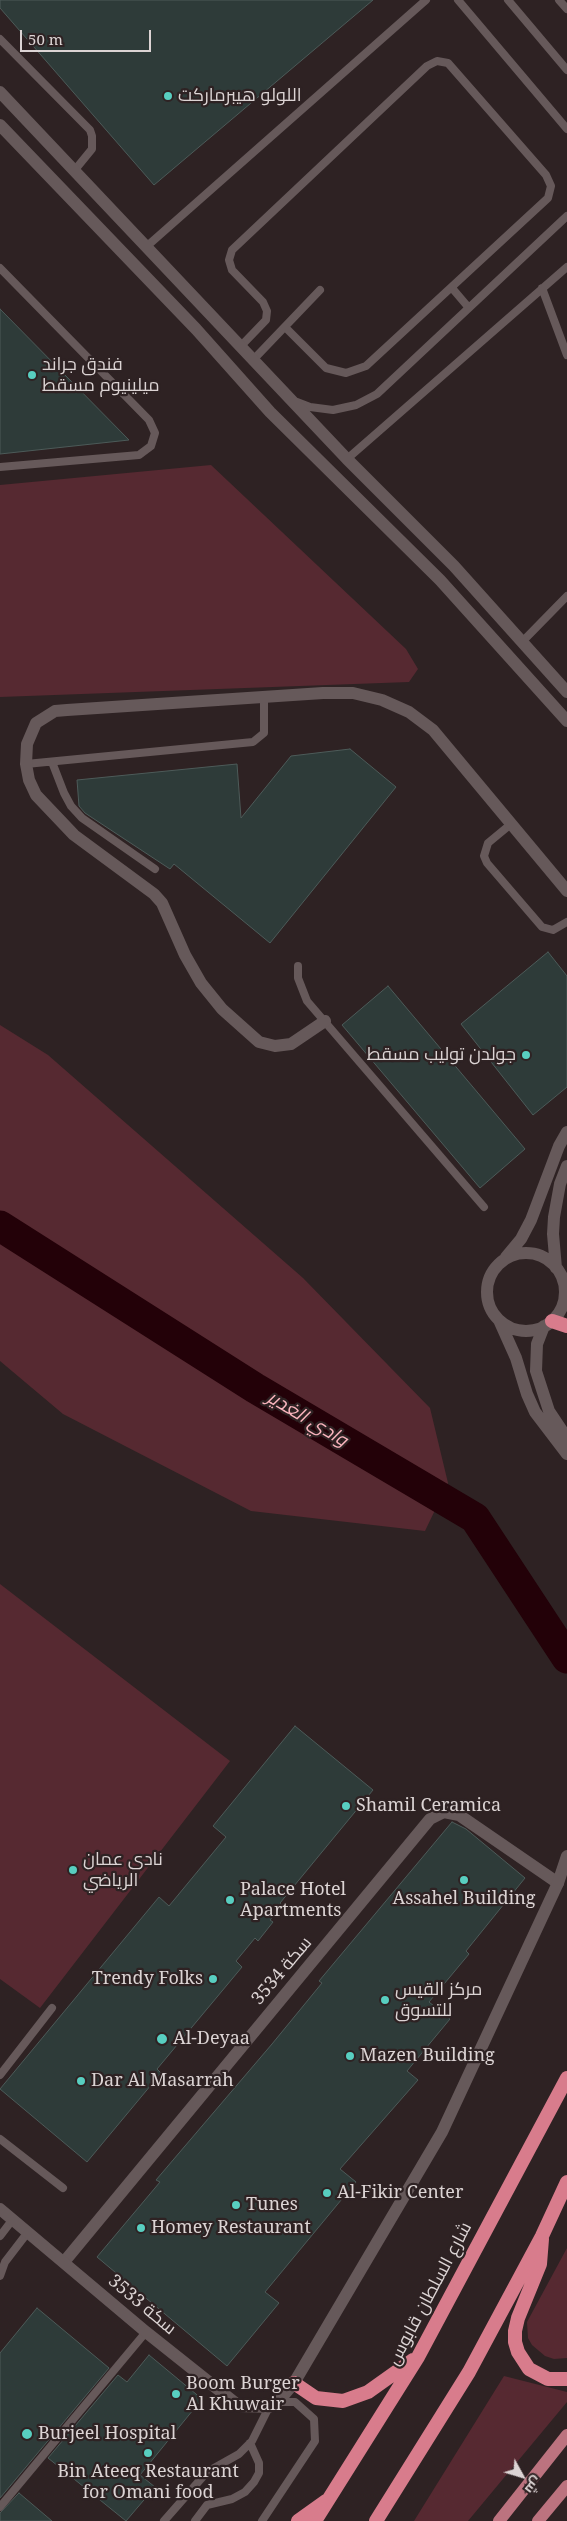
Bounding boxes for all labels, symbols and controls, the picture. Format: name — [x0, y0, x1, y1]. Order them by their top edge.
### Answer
scale bar — [22, 20, 154, 52]
text: 50 m — [28, 29, 63, 49]
place label: اللولو هيبرماركت — [178, 85, 302, 107]
marker: اللولو هيبرماركت — [162, 90, 174, 102]
place label: فندق جراند ميلينيوم مسقط — [42, 354, 159, 396]
marker: فندق جراند ميلينيوم مسقط — [26, 369, 38, 381]
place label: جولدن توليب مسقط — [367, 1044, 516, 1066]
marker: جولدن توليب مسقط — [520, 1049, 532, 1061]
water label: وادي الغدير — [263, 1386, 351, 1452]
place label: Shamil Ceramica — [356, 1795, 501, 1817]
marker: Shamil Ceramica — [340, 1800, 352, 1812]
place label: نادي عمان الرياضي — [83, 1849, 163, 1892]
marker: نادي عمان الرياضي — [67, 1864, 79, 1876]
marker: Assahel Building — [458, 1874, 470, 1886]
place label: Palace Hotel Apartments — [240, 1879, 346, 1922]
place label: Assahel Building — [392, 1888, 536, 1910]
marker: Palace Hotel Apartments — [224, 1894, 236, 1906]
street label: سكة 3534 — [247, 1933, 317, 2009]
place label: Trendy Folks — [92, 1968, 203, 1990]
marker: Trendy Folks — [207, 1973, 219, 1985]
place label: مركز القيس للتسوق — [395, 1979, 482, 2022]
marker: مركز القيس للتسوق — [379, 1994, 391, 2006]
place label: Al-Deyaa — [173, 2028, 250, 2050]
marker: Al-Deyaa — [155, 2032, 169, 2046]
place label: Mazen Building — [360, 2045, 495, 2067]
marker: Mazen Building — [344, 2050, 356, 2062]
place label: Dar Al Masarrah — [91, 2070, 234, 2092]
marker: Dar Al Masarrah — [75, 2075, 87, 2087]
place label: Al-Fikir Center — [337, 2182, 463, 2204]
marker: Al-Fikir Center — [321, 2187, 333, 2199]
place label: Tunes — [246, 2194, 298, 2216]
marker: Tunes — [230, 2199, 242, 2211]
place label: Homey Restaurant — [151, 2217, 311, 2239]
street label: شارع السلطان قابوس — [383, 2219, 477, 2369]
marker: Homey Restaurant — [135, 2222, 147, 2234]
street label: سكة 3533 — [104, 2270, 180, 2340]
place label: Boom Burger Al Khuwair — [186, 2373, 300, 2416]
marker: Boom Burger Al Khuwair — [170, 2388, 182, 2400]
place label: Burjeel Hospital — [38, 2423, 176, 2445]
marker: Burjeel Hospital — [20, 2427, 34, 2441]
marker: Bin Ateeq Restaurant for Omani food — [142, 2447, 154, 2459]
north arrow — [497, 2451, 547, 2501]
place label: Bin Ateeq Restaurant for Omani food — [57, 2461, 239, 2504]
text: ش — [521, 2473, 547, 2499]

